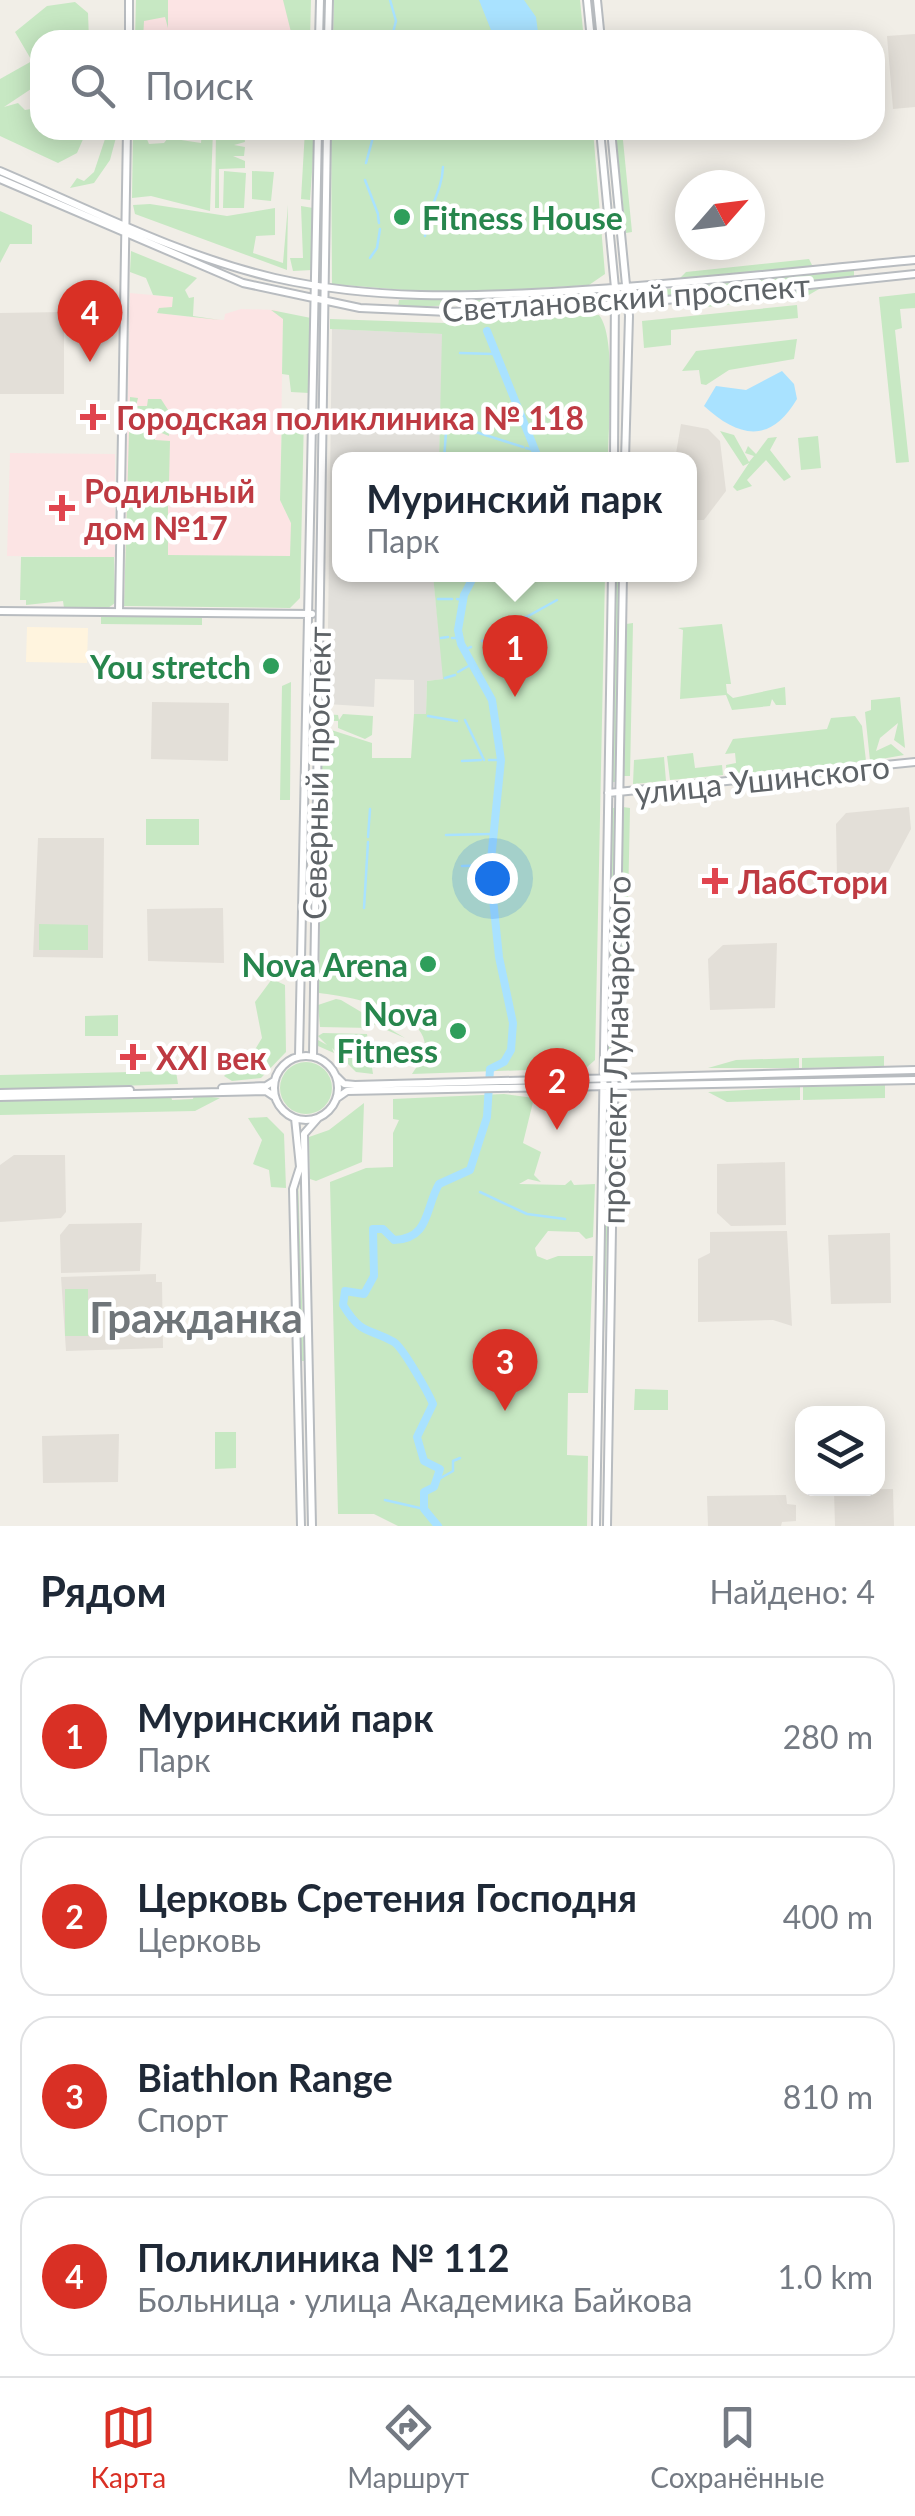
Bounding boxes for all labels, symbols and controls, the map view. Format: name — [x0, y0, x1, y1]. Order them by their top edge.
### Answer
search box — [30, 30, 885, 140]
icon: search — [65, 58, 120, 113]
text: Поиск — [145, 62, 254, 108]
north arrow — [675, 170, 765, 260]
place label: Fitness House — [422, 198, 623, 237]
marker: Fitness House — [391, 206, 413, 228]
street label: Светлановский проспект — [441, 265, 811, 329]
pin: 4 — [58, 280, 122, 362]
place label: Городская поликлиника № 118 — [116, 398, 584, 437]
marker: Городская поликлиника № 118 — [80, 404, 106, 430]
popup — [332, 452, 697, 582]
place label: Родильный дом №17 — [84, 471, 255, 547]
text: Муринский парк — [366, 475, 663, 521]
marker: Родильный дом №17 — [49, 495, 75, 521]
text: Парк — [366, 521, 440, 560]
pin: 1 — [482, 614, 548, 697]
street label: Северный проспект — [294, 626, 338, 920]
place label: You stretch — [89, 647, 251, 686]
marker: You stretch — [260, 655, 282, 677]
street label: улица Ушинского — [633, 746, 891, 812]
your location — [467, 853, 518, 904]
place label: ЛабСтори — [737, 862, 888, 901]
marker: ЛабСтори — [702, 868, 728, 894]
street label: проспект Луначарского — [592, 875, 638, 1225]
place label: Nova Arena — [241, 945, 408, 984]
marker: Nova Arena — [417, 953, 439, 975]
place label: Nova Fitness — [337, 994, 438, 1070]
marker: Nova Fitness — [447, 1020, 469, 1042]
place label: XXI век — [156, 1038, 267, 1077]
marker: XXI век — [120, 1044, 146, 1070]
pin: 2 — [524, 1048, 590, 1130]
district label: Гражданка — [89, 1292, 303, 1342]
pin: 3 — [472, 1328, 538, 1411]
map controls — [795, 1406, 885, 1496]
button: layers — [795, 1406, 885, 1496]
text: Рядом — [40, 1566, 167, 1616]
text: Найдено: 4 — [709, 1572, 875, 1611]
text: Муринский парк — [137, 1694, 434, 1740]
text: 1 — [65, 1717, 84, 1756]
text: 280 m — [783, 1717, 873, 1756]
text: Парк — [137, 1740, 210, 1779]
text: Церковь Сретения Господня — [137, 1874, 637, 1920]
text: 2 — [65, 1897, 84, 1936]
text: 400 m — [783, 1897, 873, 1936]
text: Церковь — [137, 1920, 261, 1959]
text: Biathlon Range — [137, 2054, 393, 2100]
text: 3 — [65, 2077, 84, 2116]
text: 810 m — [783, 2077, 873, 2116]
text: Спорт — [137, 2100, 228, 2139]
text: Поликлиника № 112 — [137, 2234, 510, 2280]
text: 4 — [65, 2257, 84, 2296]
text: 1.0 km — [778, 2257, 873, 2296]
text: Больница · улица Академика Байкова — [137, 2280, 692, 2319]
tab: Карта — [90, 2400, 166, 2494]
tab: Маршрут — [347, 2400, 469, 2494]
tab: Сохранённые — [650, 2400, 825, 2494]

